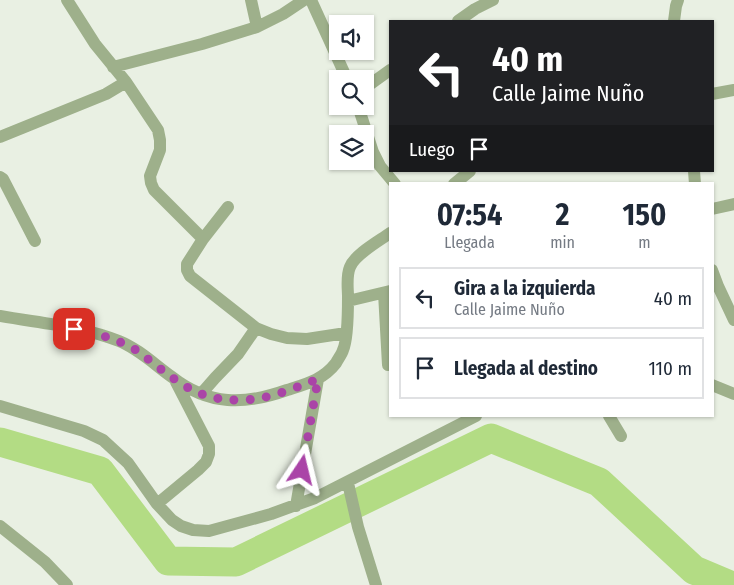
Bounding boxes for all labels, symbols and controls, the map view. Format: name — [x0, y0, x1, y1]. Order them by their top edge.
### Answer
map controls — [329, 15, 374, 170]
button: sound — [329, 15, 374, 60]
text: 40 m — [492, 38, 563, 80]
icon: left — [409, 40, 474, 105]
button: search — [329, 70, 374, 115]
text: Calle Jaime Nuño — [492, 80, 644, 107]
button: layers — [329, 125, 374, 170]
icon: arrive — [465, 135, 493, 163]
text: Luego — [409, 138, 455, 161]
text: 07:54 — [437, 197, 503, 233]
text: 2 — [556, 197, 569, 233]
text: 150 — [623, 197, 666, 233]
text: Llegada — [444, 233, 495, 252]
text: min — [550, 233, 575, 252]
text: m — [638, 233, 651, 252]
text: Gira a la izquierda — [454, 277, 596, 300]
icon: left — [411, 284, 439, 312]
text: 40 m — [654, 287, 692, 310]
text: Calle Jaime Nuño — [454, 300, 565, 319]
pin — [53, 308, 95, 350]
icon: arrive — [60, 315, 88, 343]
icon: arrive — [411, 354, 439, 382]
text: Llegada al destino — [454, 357, 598, 380]
text: 110 m — [648, 357, 692, 380]
position arrow — [275, 443, 327, 495]

